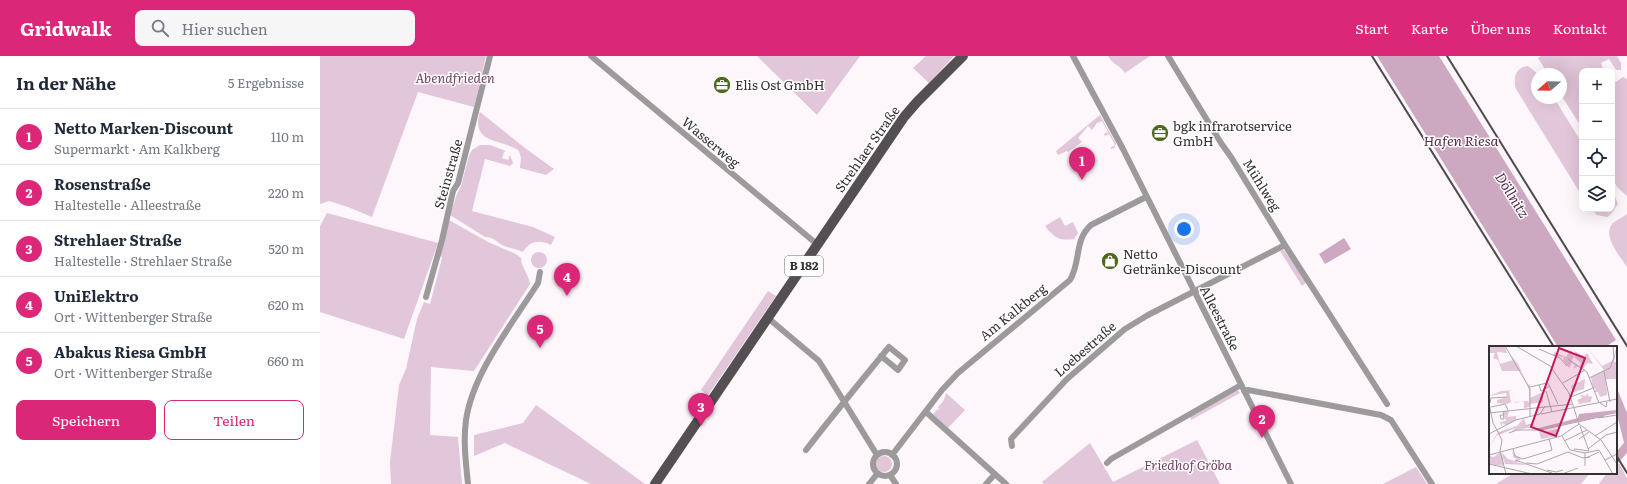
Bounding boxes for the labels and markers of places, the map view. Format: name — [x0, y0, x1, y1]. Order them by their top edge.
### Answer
office icon: Elis Ost GmbH — [712, 75, 732, 95]
place label: Elis Ost GmbH — [735, 75, 825, 94]
place label: bgk infrarotservice GmbH — [1173, 116, 1292, 150]
office icon: bgk infrarotservice GmbH — [1150, 123, 1170, 143]
pin: 1 — [1069, 147, 1095, 180]
place label: Netto Getränke-Discount — [1123, 244, 1242, 278]
shop icon: Netto Getränke-Discount — [1100, 251, 1120, 271]
pin: 4 — [554, 263, 580, 296]
pin: 5 — [527, 315, 553, 348]
pin: 3 — [688, 393, 714, 426]
pin: 2 — [1249, 405, 1275, 438]

